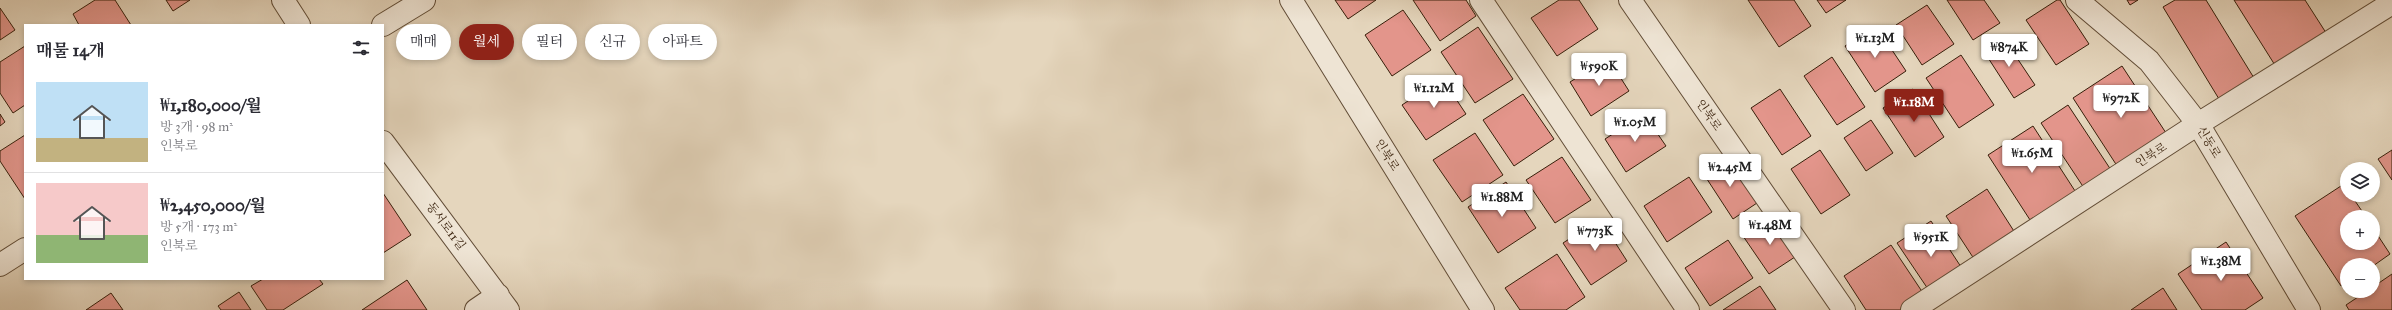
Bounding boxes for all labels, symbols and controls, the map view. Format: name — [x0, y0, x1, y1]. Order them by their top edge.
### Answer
chip: 매매 — [396, 24, 451, 60]
chip: 월세 — [459, 24, 514, 60]
chip: 필터 — [522, 24, 577, 60]
chip: 신규 — [585, 24, 640, 60]
chip: 아파트 — [648, 24, 717, 60]
pin: ₩1.13M — [1842, 25, 1908, 59]
text: ₩1.13M — [1855, 30, 1895, 46]
pin: ₩874K — [1981, 34, 2037, 68]
icon: filters — [350, 37, 372, 59]
text: ₩874K — [1990, 39, 2028, 55]
text: 매물 14개 — [36, 40, 105, 61]
pin: ₩590K — [1571, 53, 1627, 87]
text: ₩590K — [1580, 58, 1618, 74]
pin: ₩1.12M — [1401, 75, 1467, 109]
text: ₩1.12M — [1414, 80, 1454, 96]
pin: ₩972K — [2093, 85, 2149, 119]
pin: ₩1.18M — [1881, 89, 1947, 123]
text: ₩972K — [2102, 90, 2140, 106]
text: ₩1.18M — [1894, 94, 1934, 110]
text: ₩1,180,000/월 — [160, 95, 262, 116]
street label: 인북로 — [1693, 97, 1725, 134]
icon: home — [68, 98, 116, 146]
pin: ₩1.05M — [1602, 109, 1668, 143]
text: ₩1.05M — [1614, 114, 1656, 130]
text: 방 3개 · 98 m² — [160, 119, 233, 135]
street label: 신동로 — [2194, 123, 2224, 161]
street label: 인북로 — [1372, 137, 1402, 174]
text: 인북로 — [160, 138, 198, 154]
street label: 인북로 — [2133, 139, 2170, 170]
pin: ₩1.65M — [1999, 140, 2065, 174]
text: ₩1.65M — [2011, 145, 2053, 161]
pin: ₩2.45M — [1697, 154, 1763, 188]
text: ₩2.45M — [1708, 159, 1752, 175]
map controls — [2340, 162, 2380, 298]
button: layers — [2340, 162, 2380, 202]
pin: ₩1.88M — [1469, 184, 1535, 218]
text: ₩1.88M — [1481, 189, 1523, 205]
text: ₩2,450,000/월 — [160, 195, 266, 216]
icon: home — [68, 199, 116, 247]
street label: 동서로11길 — [424, 199, 468, 253]
button: + — [2340, 210, 2380, 250]
pin: ₩1.48M — [1737, 212, 1803, 246]
text: ₩1.48M — [1748, 217, 1792, 233]
pin: ₩773K — [1567, 218, 1623, 252]
text: 방 5개 · 173 m² — [160, 219, 237, 235]
text: ₩773K — [1577, 223, 1613, 239]
pin: ₩951K — [1903, 224, 1959, 258]
text: ₩951K — [1913, 229, 1949, 245]
text: 인북로 — [160, 238, 198, 254]
pin: ₩1.38M — [2188, 248, 2254, 282]
text: ₩1.38M — [2200, 253, 2242, 269]
button: − — [2340, 258, 2380, 298]

